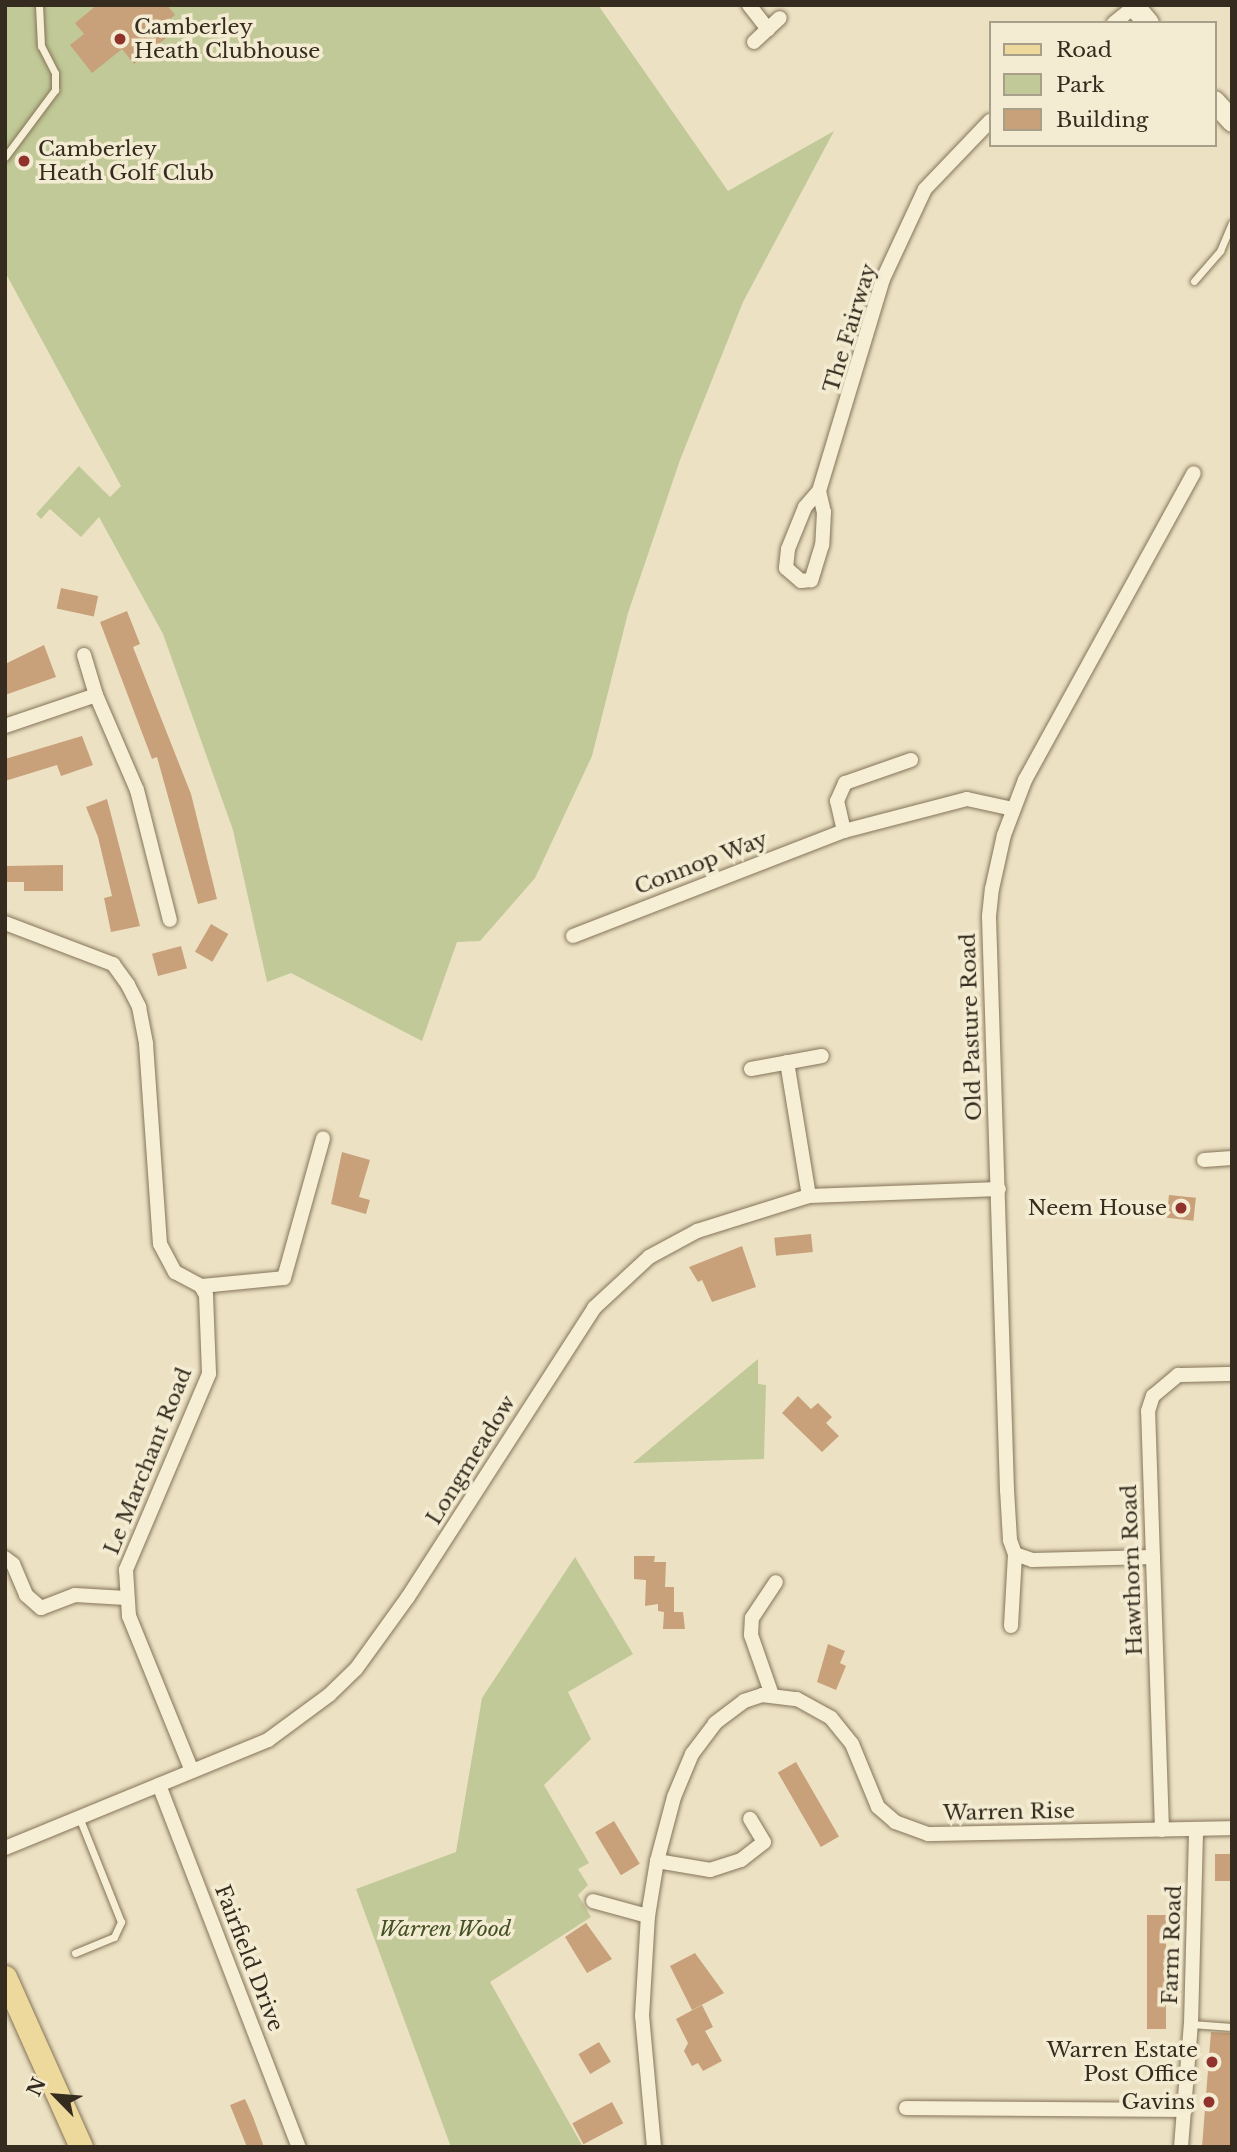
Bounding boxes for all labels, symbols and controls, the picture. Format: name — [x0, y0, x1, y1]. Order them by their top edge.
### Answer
place label: Camberley Heath Clubhouse — [134, 14, 320, 64]
legend — [988, 21, 1216, 147]
marker: Camberley Heath Clubhouse — [112, 31, 128, 47]
text: Road — [1056, 37, 1112, 63]
text: Park — [1056, 72, 1105, 98]
text: Building — [1056, 107, 1148, 133]
place label: Camberley Heath Golf Club — [38, 136, 214, 186]
marker: Camberley Heath Golf Club — [16, 153, 32, 169]
street label: The Fairway — [818, 260, 882, 396]
street label: Connop Way — [631, 826, 771, 900]
street label: Old Pasture Road — [955, 933, 987, 1121]
place label: Neem House — [1028, 1195, 1167, 1221]
marker: Neem House — [1173, 1200, 1189, 1216]
street label: Le Marchant Road — [99, 1364, 197, 1558]
street label: Longmeadow — [421, 1391, 521, 1529]
street label: Hawthorn Road — [1116, 1484, 1148, 1656]
street label: Warren Rise — [943, 1798, 1075, 1826]
street label: Fairfield Drive — [209, 1881, 289, 2035]
street label: Farm Road — [1157, 1885, 1187, 2005]
park label: Warren Wood — [378, 1916, 512, 1942]
place label: Warren Estate Post Office — [1047, 2037, 1198, 2087]
marker: Warren Estate Post Office — [1204, 2054, 1220, 2070]
north arrow — [21, 2061, 91, 2131]
text: N — [22, 2074, 51, 2100]
place label: Gavins — [1122, 2089, 1195, 2115]
marker: Gavins — [1201, 2094, 1217, 2110]

